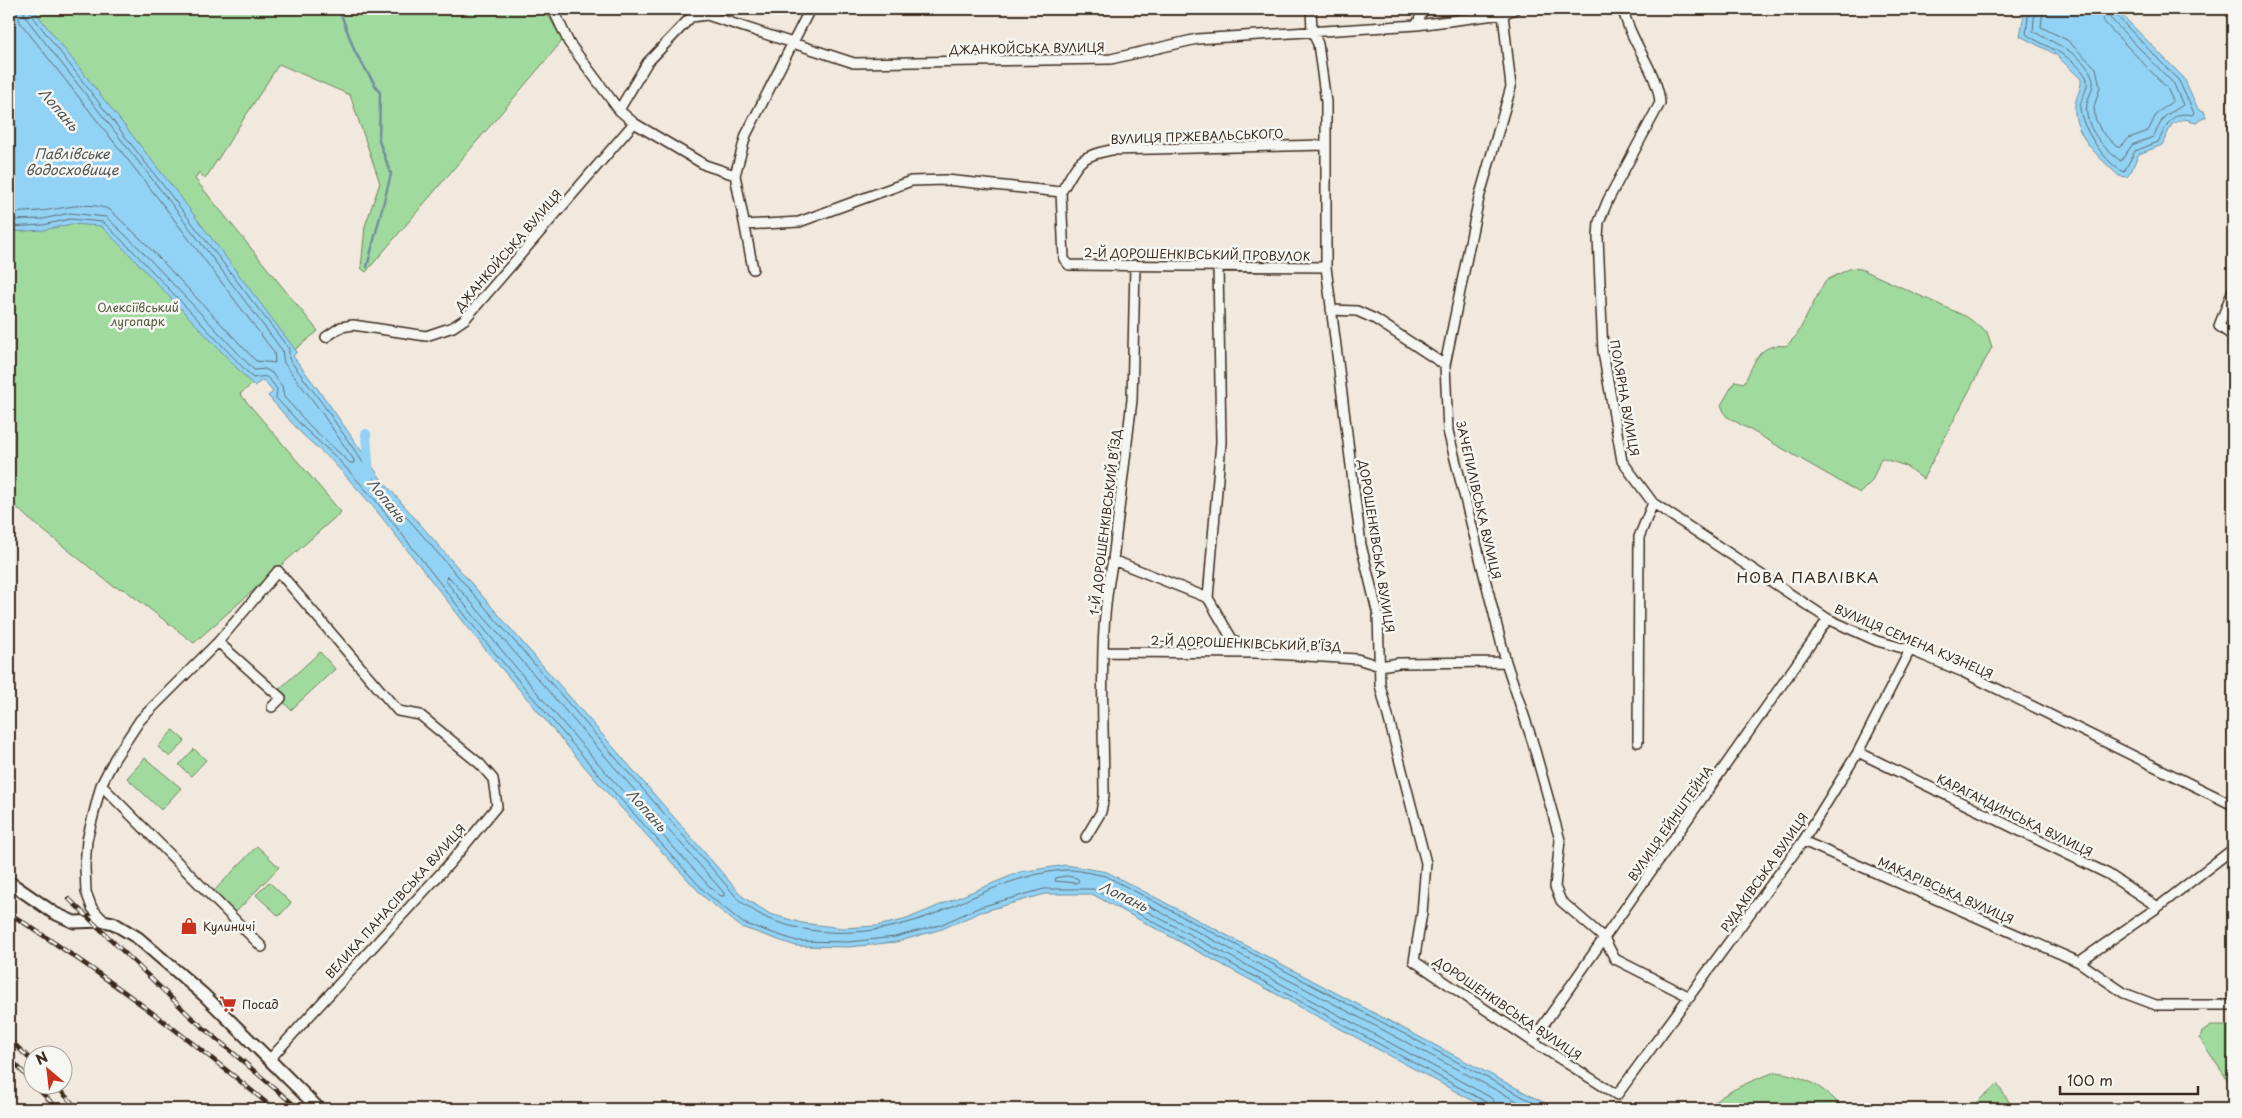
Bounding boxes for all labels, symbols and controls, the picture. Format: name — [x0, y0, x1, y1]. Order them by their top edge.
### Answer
street label: ДЖАНКОЙСЬКА ВУЛИЦЯ — [948, 38, 1105, 58]
water label: Лопань — [34, 83, 84, 136]
street label: ВУЛИЦЯ ПРЖЕВАЛЬСЬКОГО — [1110, 124, 1284, 148]
water label: Павлівське водосховище — [25, 143, 120, 180]
street label: ДЖАНКОЙСЬКА ВУЛИЦЯ — [450, 185, 566, 315]
street label: 2-Й ДОРОШЕНКІВСЬКИЙ ПРОВУЛОК — [1084, 243, 1311, 265]
park label: Олексіївський лугопарк — [97, 298, 179, 330]
street label: ПОЛЯРНА ВУЛИЦЯ — [1606, 338, 1644, 458]
street label: ЗАЧЕПИЛІВСЬКА ВУЛИЦЯ — [1452, 419, 1506, 581]
street label: 1-Й ДОРОШЕНКІВСЬКИЙ В’ЇЗД — [1085, 427, 1125, 616]
street label: ДОРОШЕНКІВСЬКА ВУЛИЦЯ — [1354, 457, 1400, 634]
water label: Лопань — [363, 473, 412, 527]
district label: НОВА ПАВЛІВКА — [1736, 565, 1880, 588]
street label: ВУЛИЦЯ СЕМЕНА КУЗНЕЦЯ — [1832, 599, 1996, 683]
street label: 2-Й ДОРОШЕНКІВСЬКИЙ В’ЇЗД — [1150, 631, 1342, 655]
street label: ВУЛИЦЯ ЕЙНШТЕЙНА — [1623, 762, 1717, 884]
street label: КАРАГАНДИНСЬКА ВУЛИЦЯ — [1934, 769, 2096, 861]
water label: Лопань — [622, 784, 673, 837]
street label: РУДАКІВСЬКА ВУЛИЦЯ — [1716, 809, 1812, 935]
street label: ВЕЛИКА ПАНАСІВСЬКА ВУЛИЦЯ — [321, 820, 469, 982]
street label: МАКАРІВСЬКА ВУЛИЦЯ — [1875, 852, 2017, 928]
water label: Лопань — [1096, 875, 1152, 917]
shop icon: Кулиничі — [179, 916, 199, 936]
place label: Кулиничі — [203, 917, 255, 935]
street label: ДОРОШЕНКІВСЬКА ВУЛИЦЯ — [1430, 951, 1585, 1064]
supermarket icon: Посад — [218, 994, 238, 1014]
place label: Посад — [242, 995, 279, 1013]
north arrow — [22, 1046, 72, 1096]
text: N — [32, 1046, 51, 1070]
scale bar — [2060, 1063, 2197, 1095]
text: 100 m — [2067, 1068, 2113, 1091]

